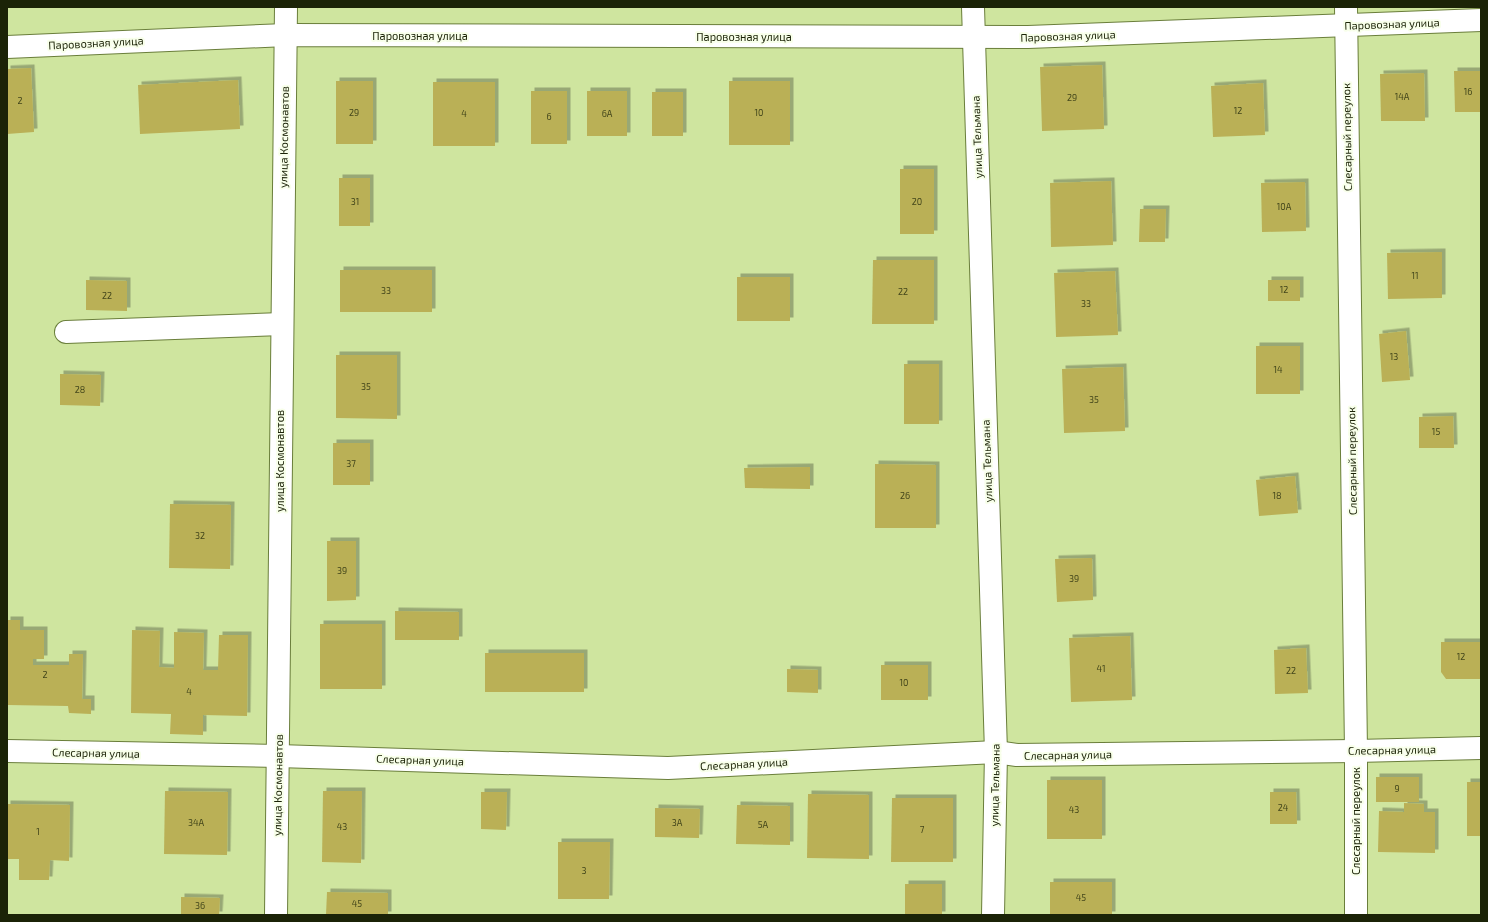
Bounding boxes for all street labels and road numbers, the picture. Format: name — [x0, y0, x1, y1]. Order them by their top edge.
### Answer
street label: Паровозная улица — [1344, 15, 1440, 33]
street label: Паровозная улица — [1020, 27, 1116, 45]
street label: Паровозная улица — [372, 29, 468, 43]
street label: Паровозная улица — [696, 30, 792, 44]
street label: Паровозная улица — [48, 34, 144, 52]
street label: Слесарный переулок — [1339, 83, 1355, 191]
street label: улица Космонавтов — [276, 86, 292, 188]
street label: улица Тельмана — [969, 95, 985, 179]
street label: Слесарный переулок — [1344, 407, 1360, 515]
street label: улица Космонавтов — [273, 410, 287, 512]
street label: улица Тельмана — [979, 419, 995, 503]
street label: улица Космонавтов — [270, 734, 286, 836]
street label: Слесарная улица — [1348, 742, 1436, 758]
street label: улица Тельмана — [987, 743, 1003, 827]
street label: Слесарная улица — [52, 745, 140, 761]
street label: Слесарная улица — [1024, 747, 1112, 763]
street label: Слесарная улица — [376, 751, 464, 769]
street label: Слесарная улица — [700, 755, 788, 773]
street label: Слесарный переулок — [1349, 767, 1363, 875]

